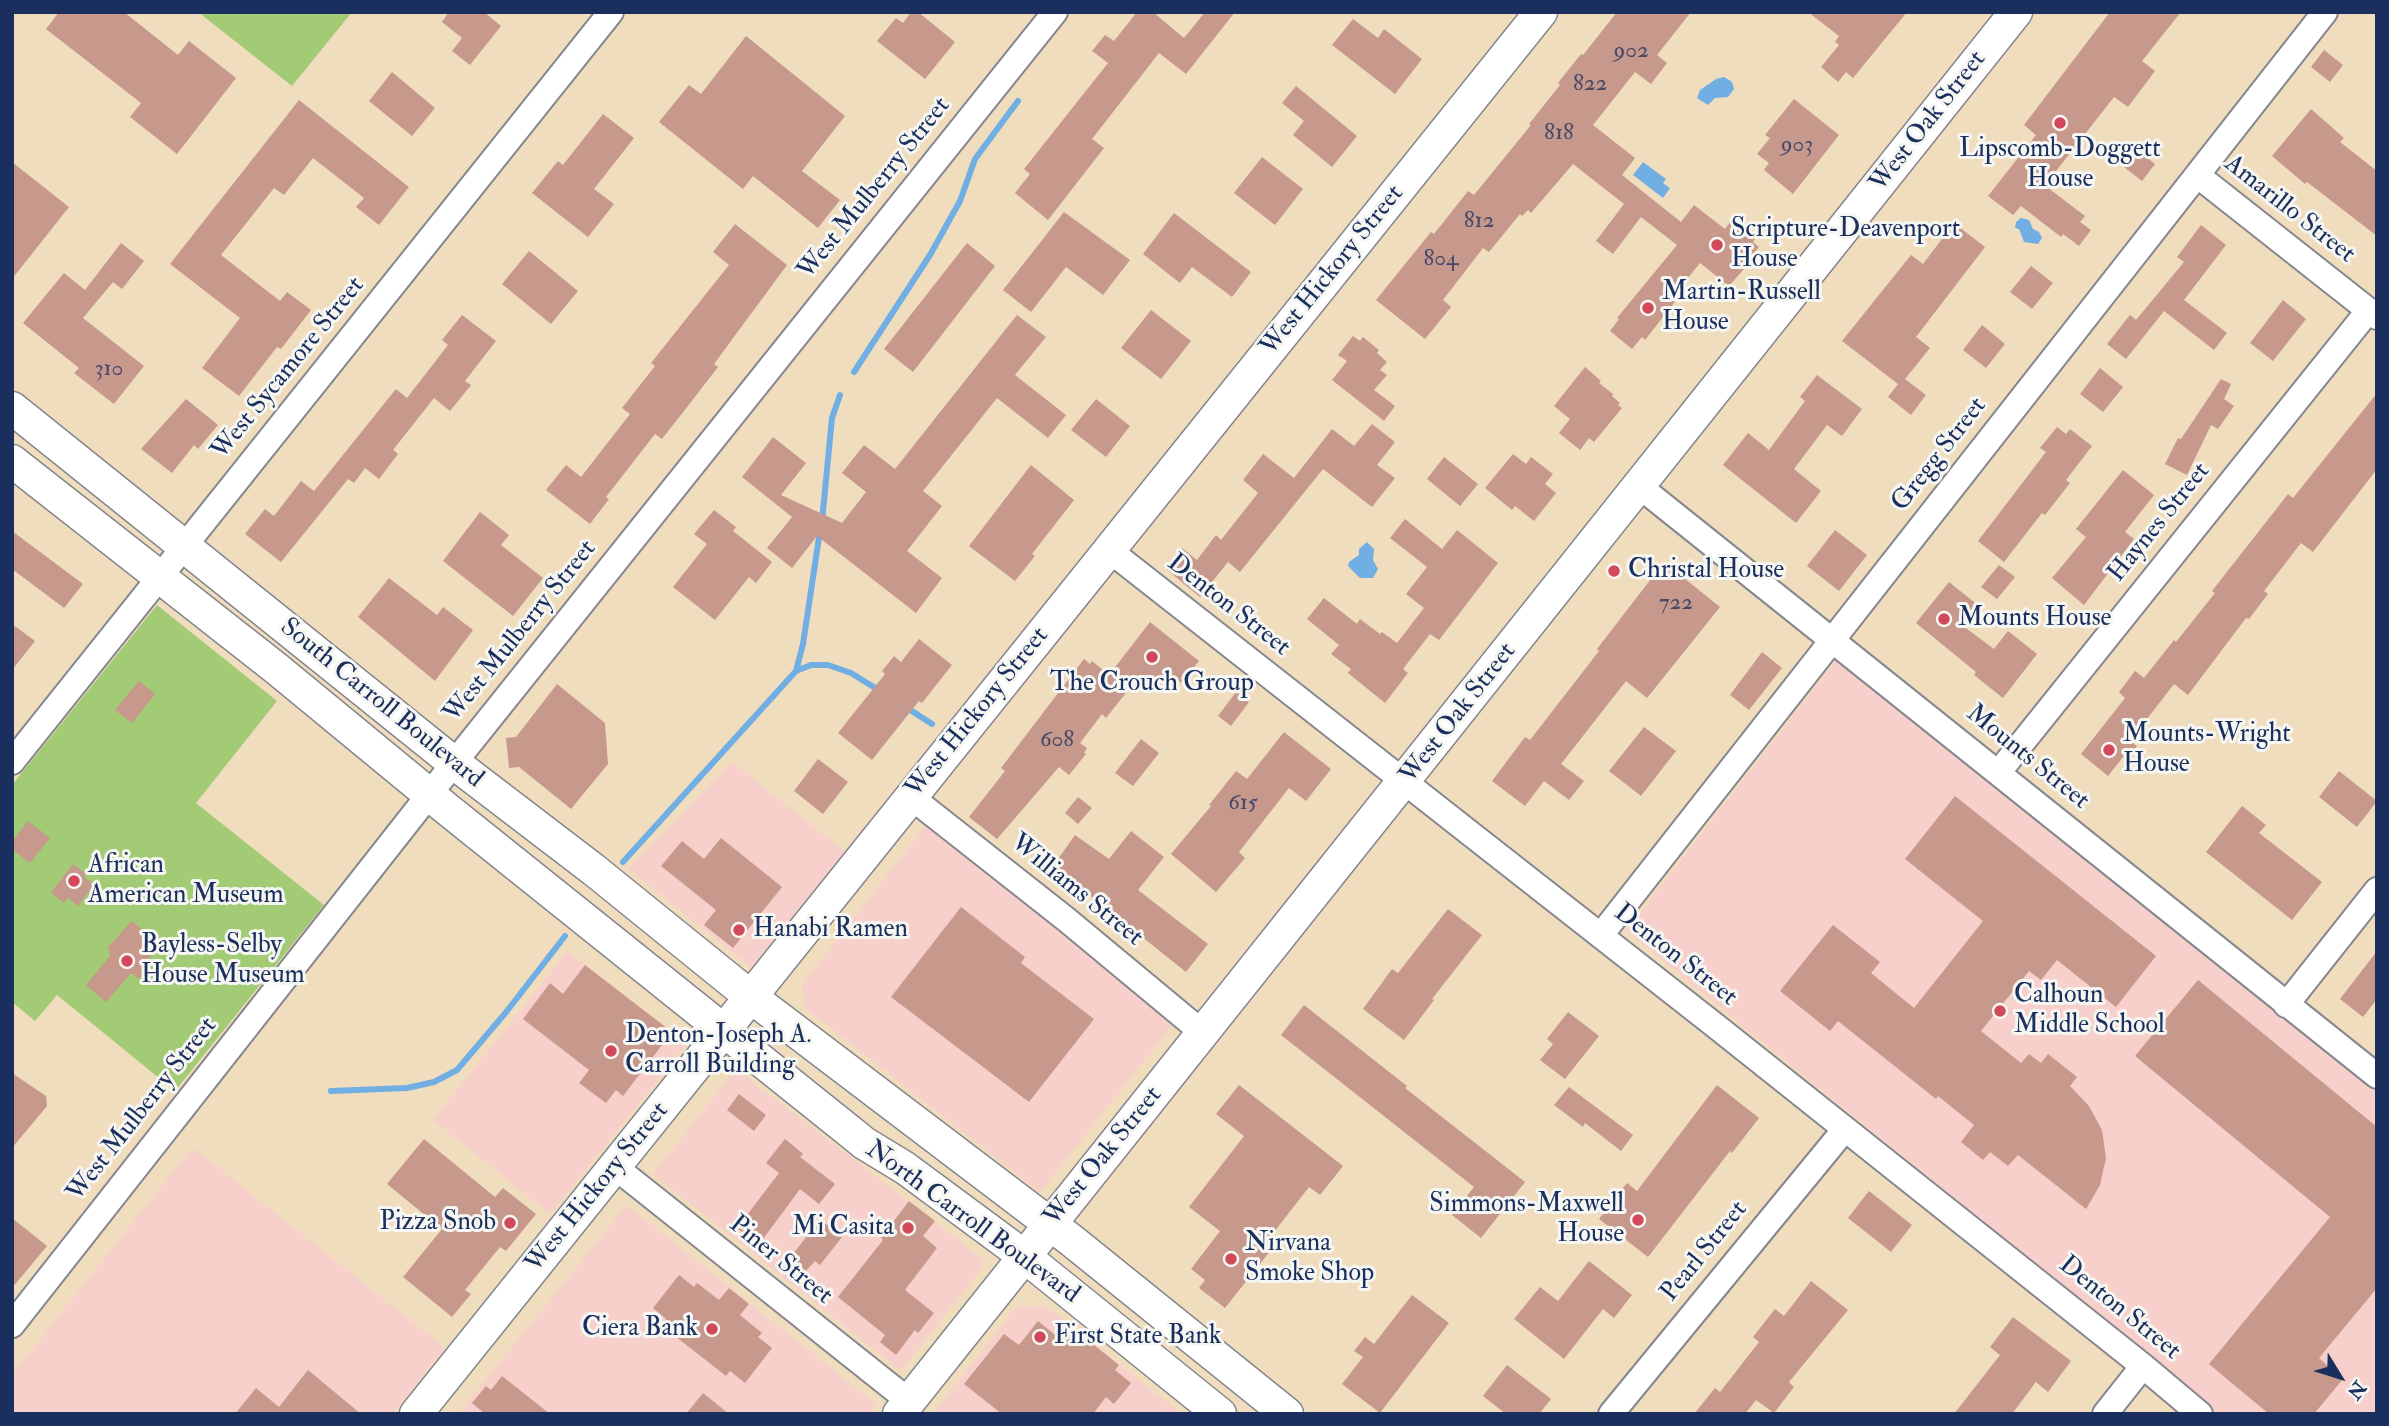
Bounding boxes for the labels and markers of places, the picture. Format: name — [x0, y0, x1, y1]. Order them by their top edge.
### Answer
marker: Lipscomb-Doggett House — [2052, 115, 2068, 131]
place label: Lipscomb-Doggett House — [1959, 134, 2161, 196]
place label: Scripture-Deavenport House — [1731, 214, 1960, 276]
marker: Scripture-Deavenport House — [1709, 237, 1725, 253]
place label: Martin-Russell House — [1662, 277, 1821, 338]
marker: Martin-Russell House — [1640, 300, 1656, 316]
place label: Christal House — [1628, 555, 1784, 587]
marker: Christal House — [1606, 563, 1622, 579]
place label: Mounts House — [1958, 603, 2111, 635]
marker: Mounts House — [1936, 611, 1952, 627]
marker: The Crouch Group — [1144, 649, 1160, 665]
place label: The Crouch Group — [1050, 668, 1254, 700]
place label: Mounts-Wright House — [2123, 719, 2291, 780]
marker: Mounts-Wright House — [2101, 742, 2117, 758]
place label: African American Museum — [88, 850, 284, 912]
marker: African American Museum — [66, 873, 82, 889]
place label: Hanabi Ramen — [753, 914, 908, 946]
marker: Hanabi Ramen — [731, 922, 747, 938]
place label: Bayless-Selby House Museum — [141, 930, 305, 992]
marker: Bayless-Selby House Museum — [119, 953, 135, 969]
place label: Calhoun Middle School — [2014, 980, 2165, 1042]
marker: Calhoun Middle School — [1992, 1003, 2008, 1019]
place label: Denton-Joseph A. Carroll Building — [625, 1020, 812, 1082]
marker: Denton-Joseph A. Carroll Building — [603, 1043, 619, 1059]
place label: Simmons-Maxwell House — [1429, 1189, 1624, 1250]
place label: Pizza Snob — [380, 1207, 496, 1239]
place label: Mi Casita — [792, 1212, 894, 1244]
marker: Simmons-Maxwell House — [1630, 1212, 1646, 1228]
marker: Pizza Snob — [502, 1215, 518, 1231]
marker: Mi Casita — [900, 1220, 916, 1236]
place label: Nirvana Smoke Shop — [1245, 1228, 1374, 1290]
marker: Nirvana Smoke Shop — [1223, 1251, 1239, 1267]
place label: Ciera Bank — [582, 1313, 698, 1345]
marker: Ciera Bank — [704, 1321, 720, 1337]
place label: First State Bank — [1054, 1321, 1221, 1353]
marker: First State Bank — [1032, 1329, 1048, 1345]

